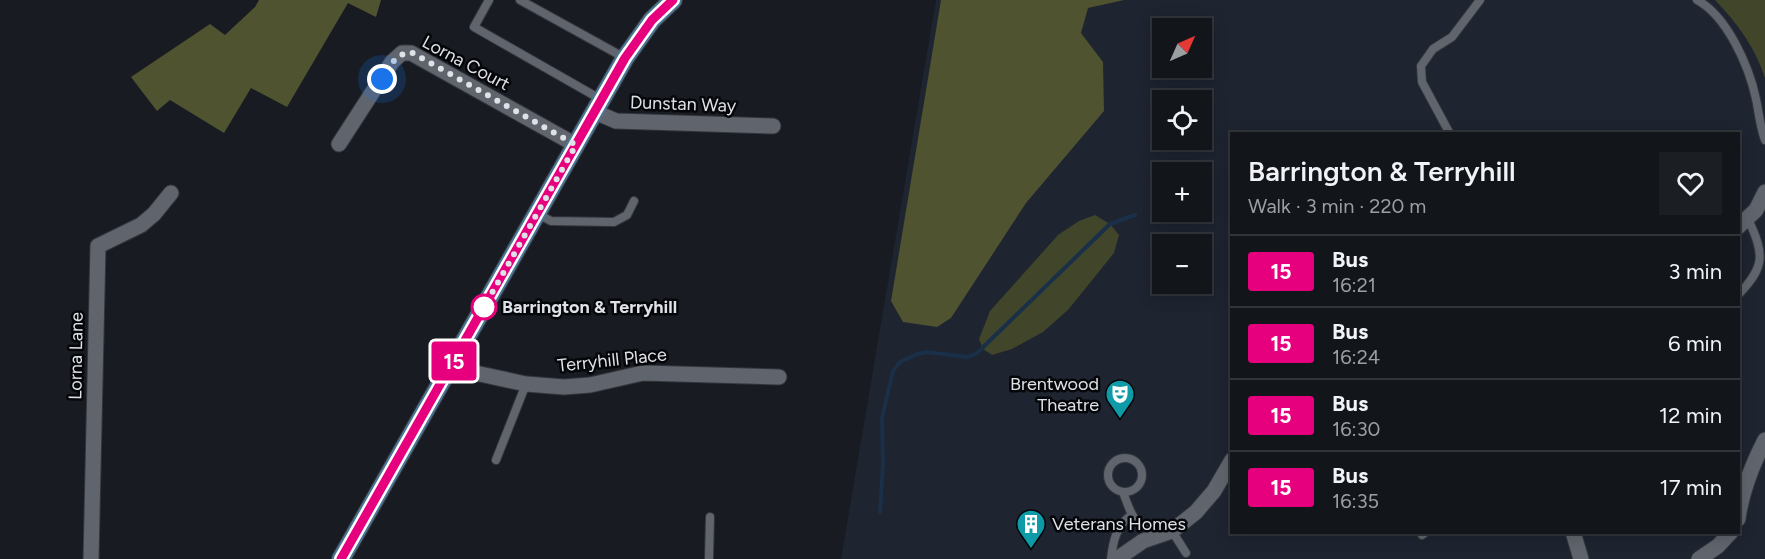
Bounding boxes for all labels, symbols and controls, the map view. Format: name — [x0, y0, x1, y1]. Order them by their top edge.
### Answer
north arrow — [1152, 18, 1212, 78]
map controls — [1152, 18, 1212, 294]
street label: Lorna Court — [418, 31, 514, 95]
your location — [367, 64, 397, 94]
button: locate — [1152, 90, 1212, 150]
street label: Dunstan Way — [629, 91, 737, 117]
button: heart — [1659, 152, 1722, 215]
text: Barrington & Terryhill — [1248, 154, 1516, 188]
button: + — [1152, 162, 1212, 222]
text: Walk · 3 min · 220 m — [1248, 194, 1426, 218]
button: − — [1152, 234, 1212, 294]
text: Bus — [1332, 246, 1368, 273]
text: 3 min — [1668, 258, 1722, 285]
text: 15 — [1270, 259, 1292, 284]
text: 16:21 — [1332, 273, 1376, 297]
marker: Barrington & Terryhill — [471, 294, 497, 320]
place label: Barrington & Terryhill — [502, 296, 677, 318]
street label: Lorna Lane — [64, 312, 88, 400]
text: Bus — [1332, 318, 1368, 345]
text: 6 min — [1668, 330, 1722, 357]
text: 15 — [1270, 331, 1292, 356]
line badge: 15 — [427, 342, 481, 380]
street label: Terryhill Place — [556, 343, 668, 377]
text: 16:24 — [1332, 345, 1380, 369]
text: 15 — [443, 349, 465, 374]
place label: Brentwood Theatre — [1010, 373, 1099, 416]
theatre icon: Brentwood Theatre — [1104, 378, 1136, 420]
text: Bus — [1332, 390, 1368, 417]
text: 12 min — [1659, 402, 1722, 429]
text: 15 — [1270, 403, 1292, 428]
text: 16:30 — [1332, 417, 1380, 441]
text: Bus — [1332, 462, 1368, 489]
text: 17 min — [1660, 474, 1722, 501]
text: 15 — [1270, 475, 1292, 500]
text: 16:35 — [1332, 489, 1379, 513]
building icon: Veterans Homes — [1015, 508, 1047, 550]
place label: Veterans Homes — [1052, 513, 1186, 535]

